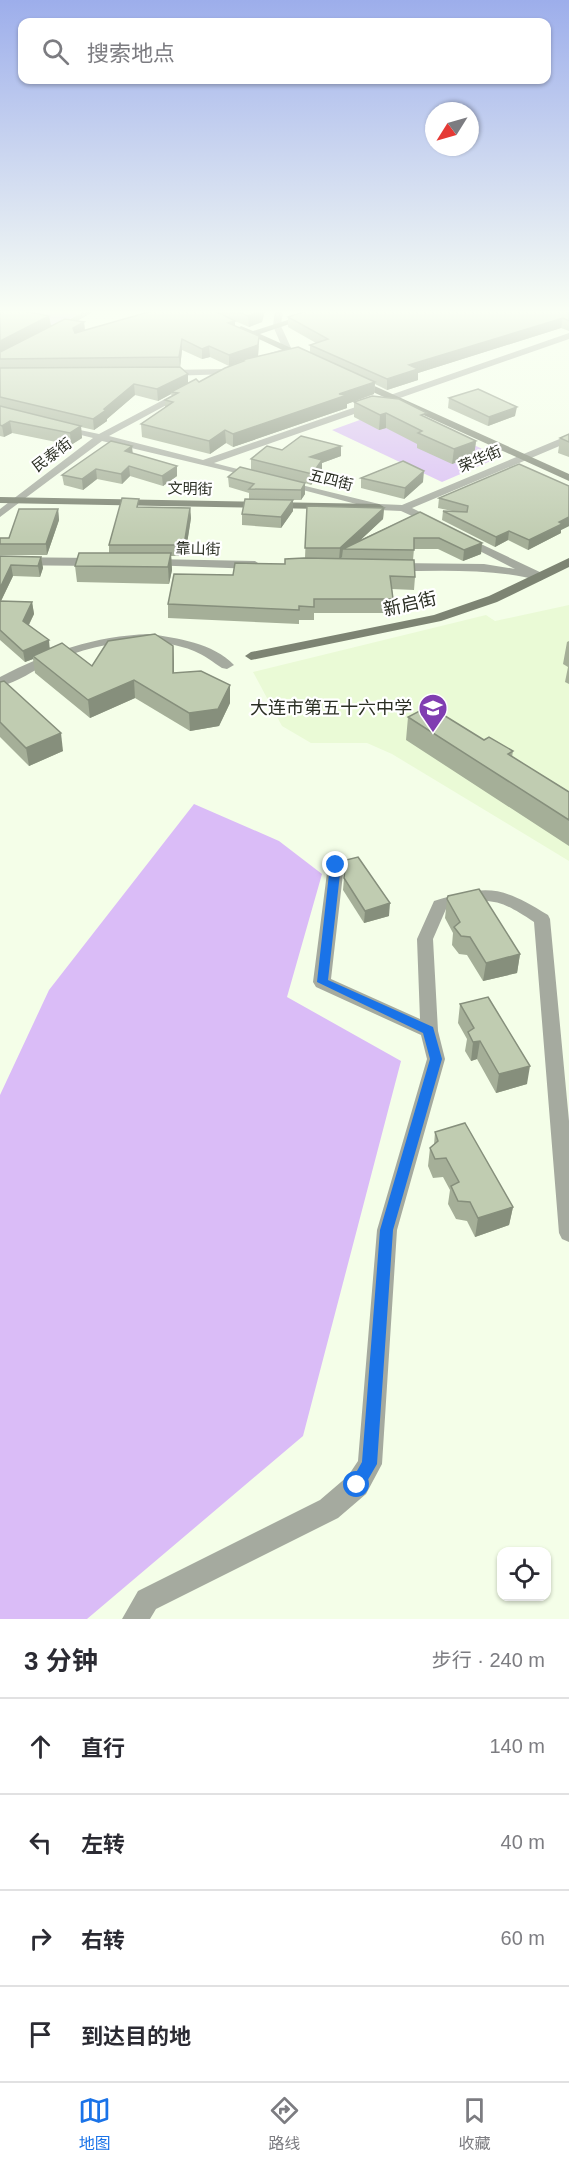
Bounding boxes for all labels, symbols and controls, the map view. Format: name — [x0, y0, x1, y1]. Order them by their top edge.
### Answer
search box — [18, 18, 551, 84]
icon: search — [39, 35, 72, 68]
text: 搜索地点 — [87, 41, 175, 66]
north arrow — [425, 102, 479, 156]
street label: 民泰街 — [29, 434, 75, 475]
street label: 荣华街 — [456, 442, 504, 475]
street label: 五四街 — [307, 466, 355, 493]
street label: 文明街 — [167, 480, 213, 497]
street label: 靠山街 — [175, 540, 221, 557]
street label: 新启街 — [381, 588, 439, 620]
school or university icon: 大连市第五十六中学 — [417, 692, 449, 734]
place label: 大连市第五十六中学 — [250, 698, 412, 718]
route end — [322, 851, 348, 877]
route start — [343, 1471, 369, 1497]
map controls — [497, 1547, 551, 1601]
button: locate — [497, 1547, 551, 1601]
text: 3 分钟 — [24, 1646, 98, 1676]
text: 步行 · 240 m — [432, 1649, 545, 1671]
icon: ahead — [24, 1730, 57, 1763]
text: 140 m — [489, 1735, 545, 1757]
text: 直行 — [81, 1736, 125, 1761]
icon: left — [24, 1826, 57, 1859]
text: 40 m — [501, 1831, 545, 1853]
text: 左转 — [81, 1832, 125, 1857]
icon: right — [24, 1922, 57, 1955]
text: 60 m — [501, 1927, 545, 1949]
text: 右转 — [81, 1928, 125, 1953]
icon: arrive — [24, 2018, 57, 2051]
text: 到达目的地 — [81, 2024, 191, 2049]
tab: 地图 — [78, 2094, 111, 2154]
tab: 路线 — [268, 2094, 301, 2154]
tab: 收藏 — [458, 2094, 491, 2154]

